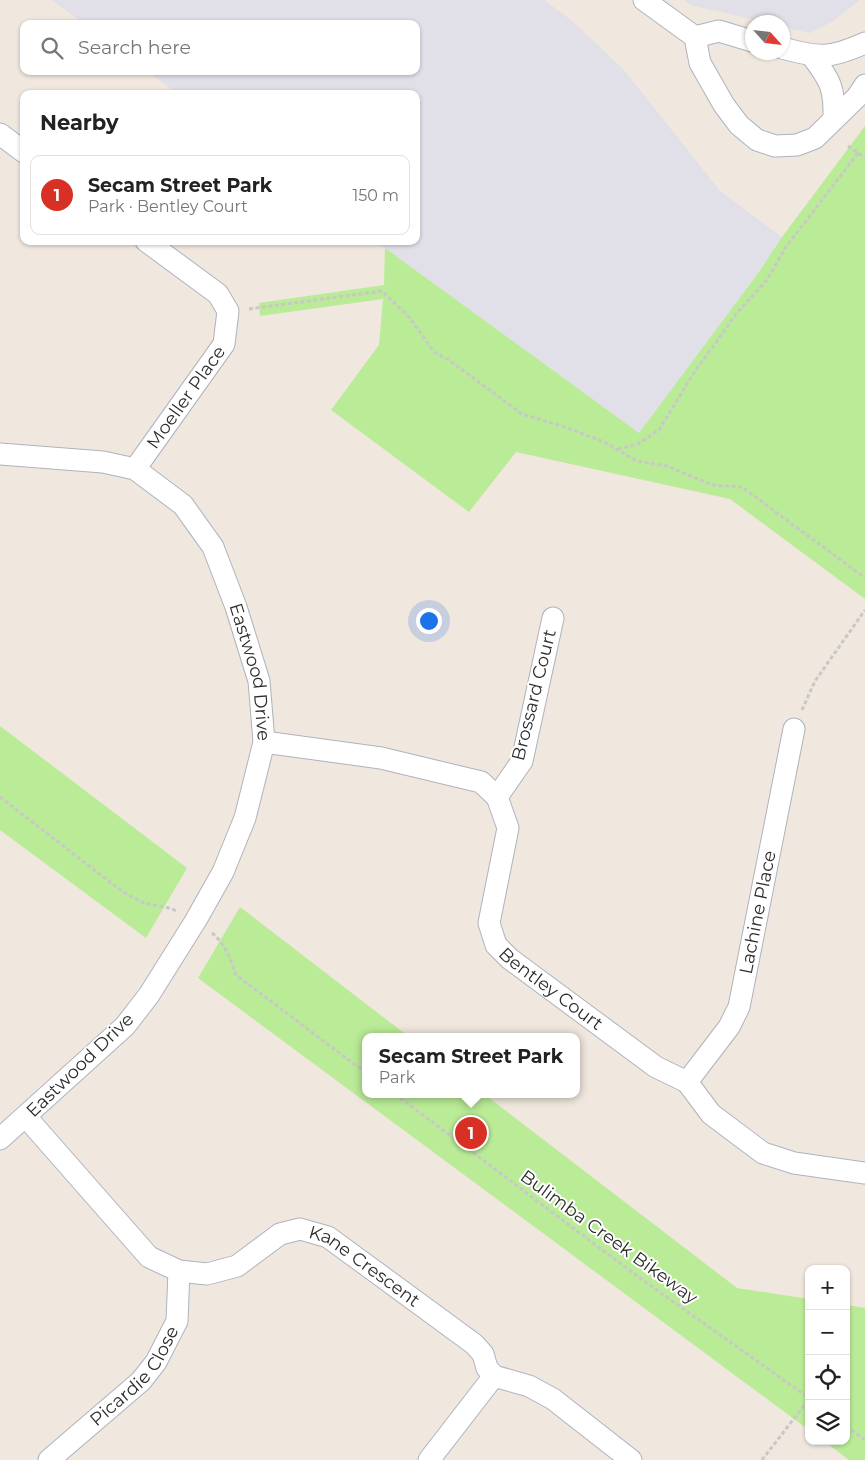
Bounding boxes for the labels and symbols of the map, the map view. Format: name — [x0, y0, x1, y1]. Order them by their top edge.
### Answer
north arrow — [745, 15, 790, 60]
street label: Moeller Place — [142, 341, 230, 453]
street label: Eastwood Drive — [225, 601, 275, 742]
your location — [416, 608, 442, 634]
street label: Brossard Court — [507, 627, 561, 763]
street label: Lachine Place — [735, 849, 781, 976]
street label: Bentley Court — [494, 943, 607, 1035]
street label: Eastwood Drive — [22, 1008, 138, 1122]
pin: 1 — [455, 1114, 487, 1152]
street label: Bulimba Creek Bikeway — [516, 1165, 702, 1309]
street label: Kane Crescent — [306, 1221, 424, 1312]
street label: Picardie Close — [86, 1322, 184, 1431]

